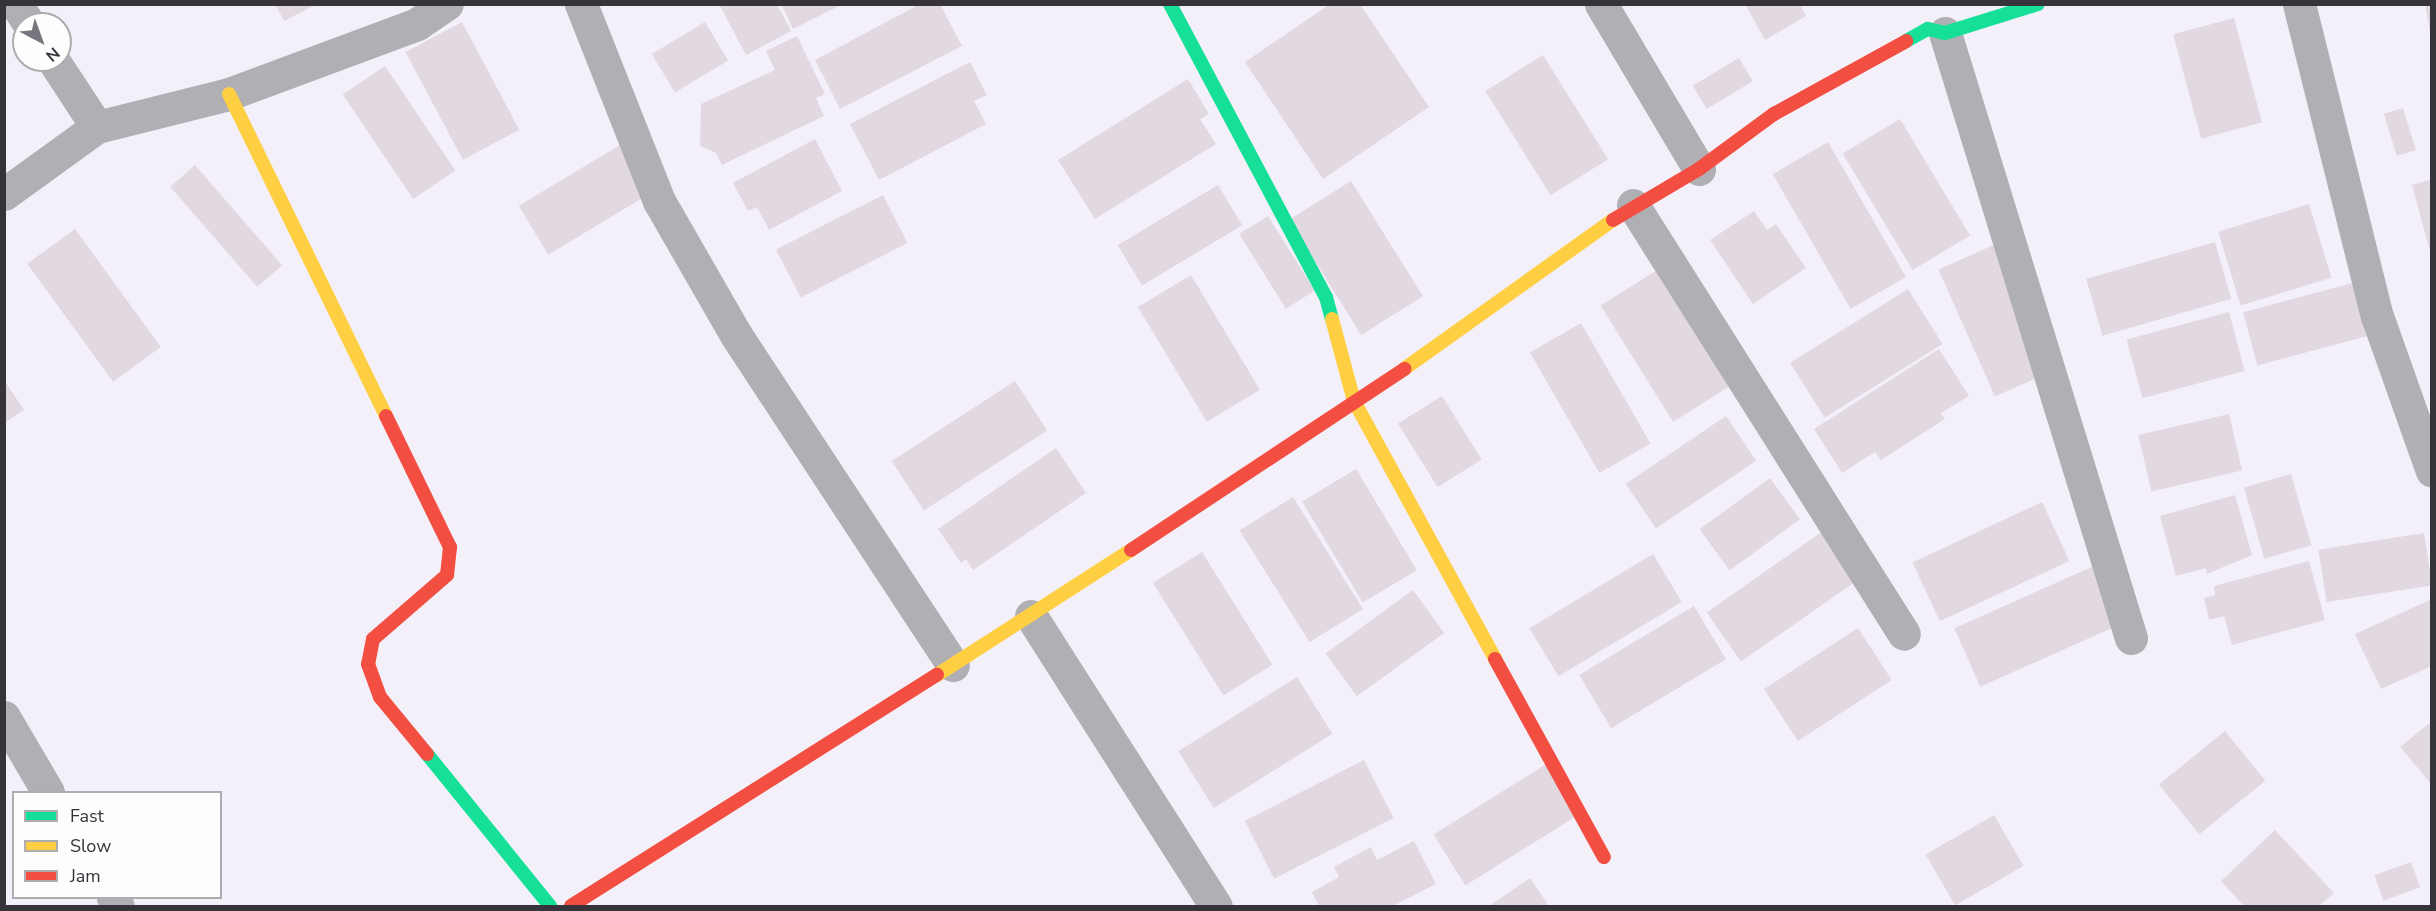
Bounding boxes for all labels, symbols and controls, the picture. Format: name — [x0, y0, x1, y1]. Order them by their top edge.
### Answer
north arrow — [12, 12, 72, 72]
text: N — [41, 42, 64, 66]
legend — [12, 791, 222, 899]
text: Fast — [70, 804, 104, 828]
text: Slow — [70, 834, 111, 858]
text: Jam — [70, 864, 101, 888]

